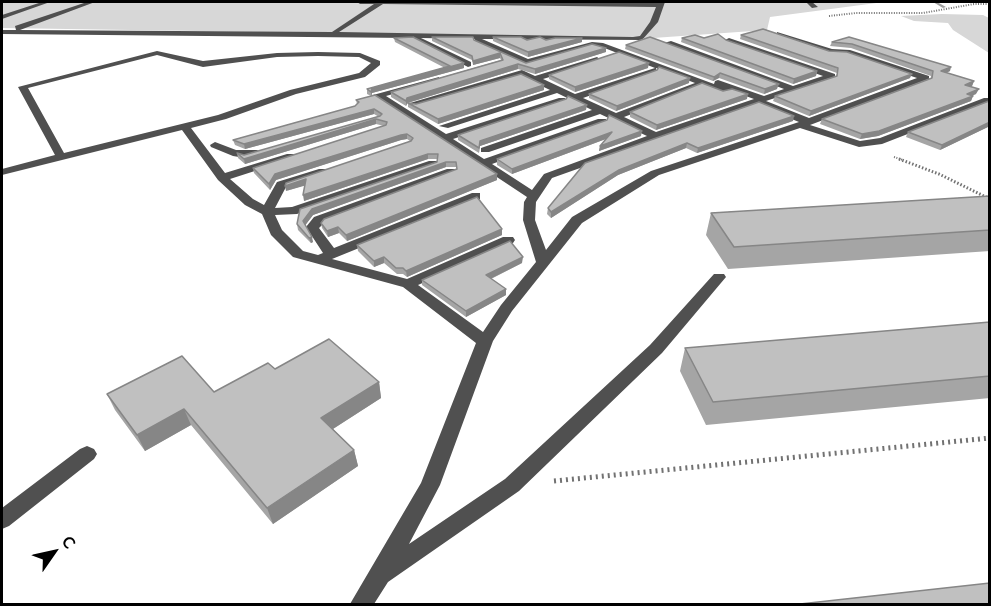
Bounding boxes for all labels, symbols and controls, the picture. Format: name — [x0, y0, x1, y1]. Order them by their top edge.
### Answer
north arrow — [24, 522, 84, 582]
text: С — [58, 532, 80, 551]

